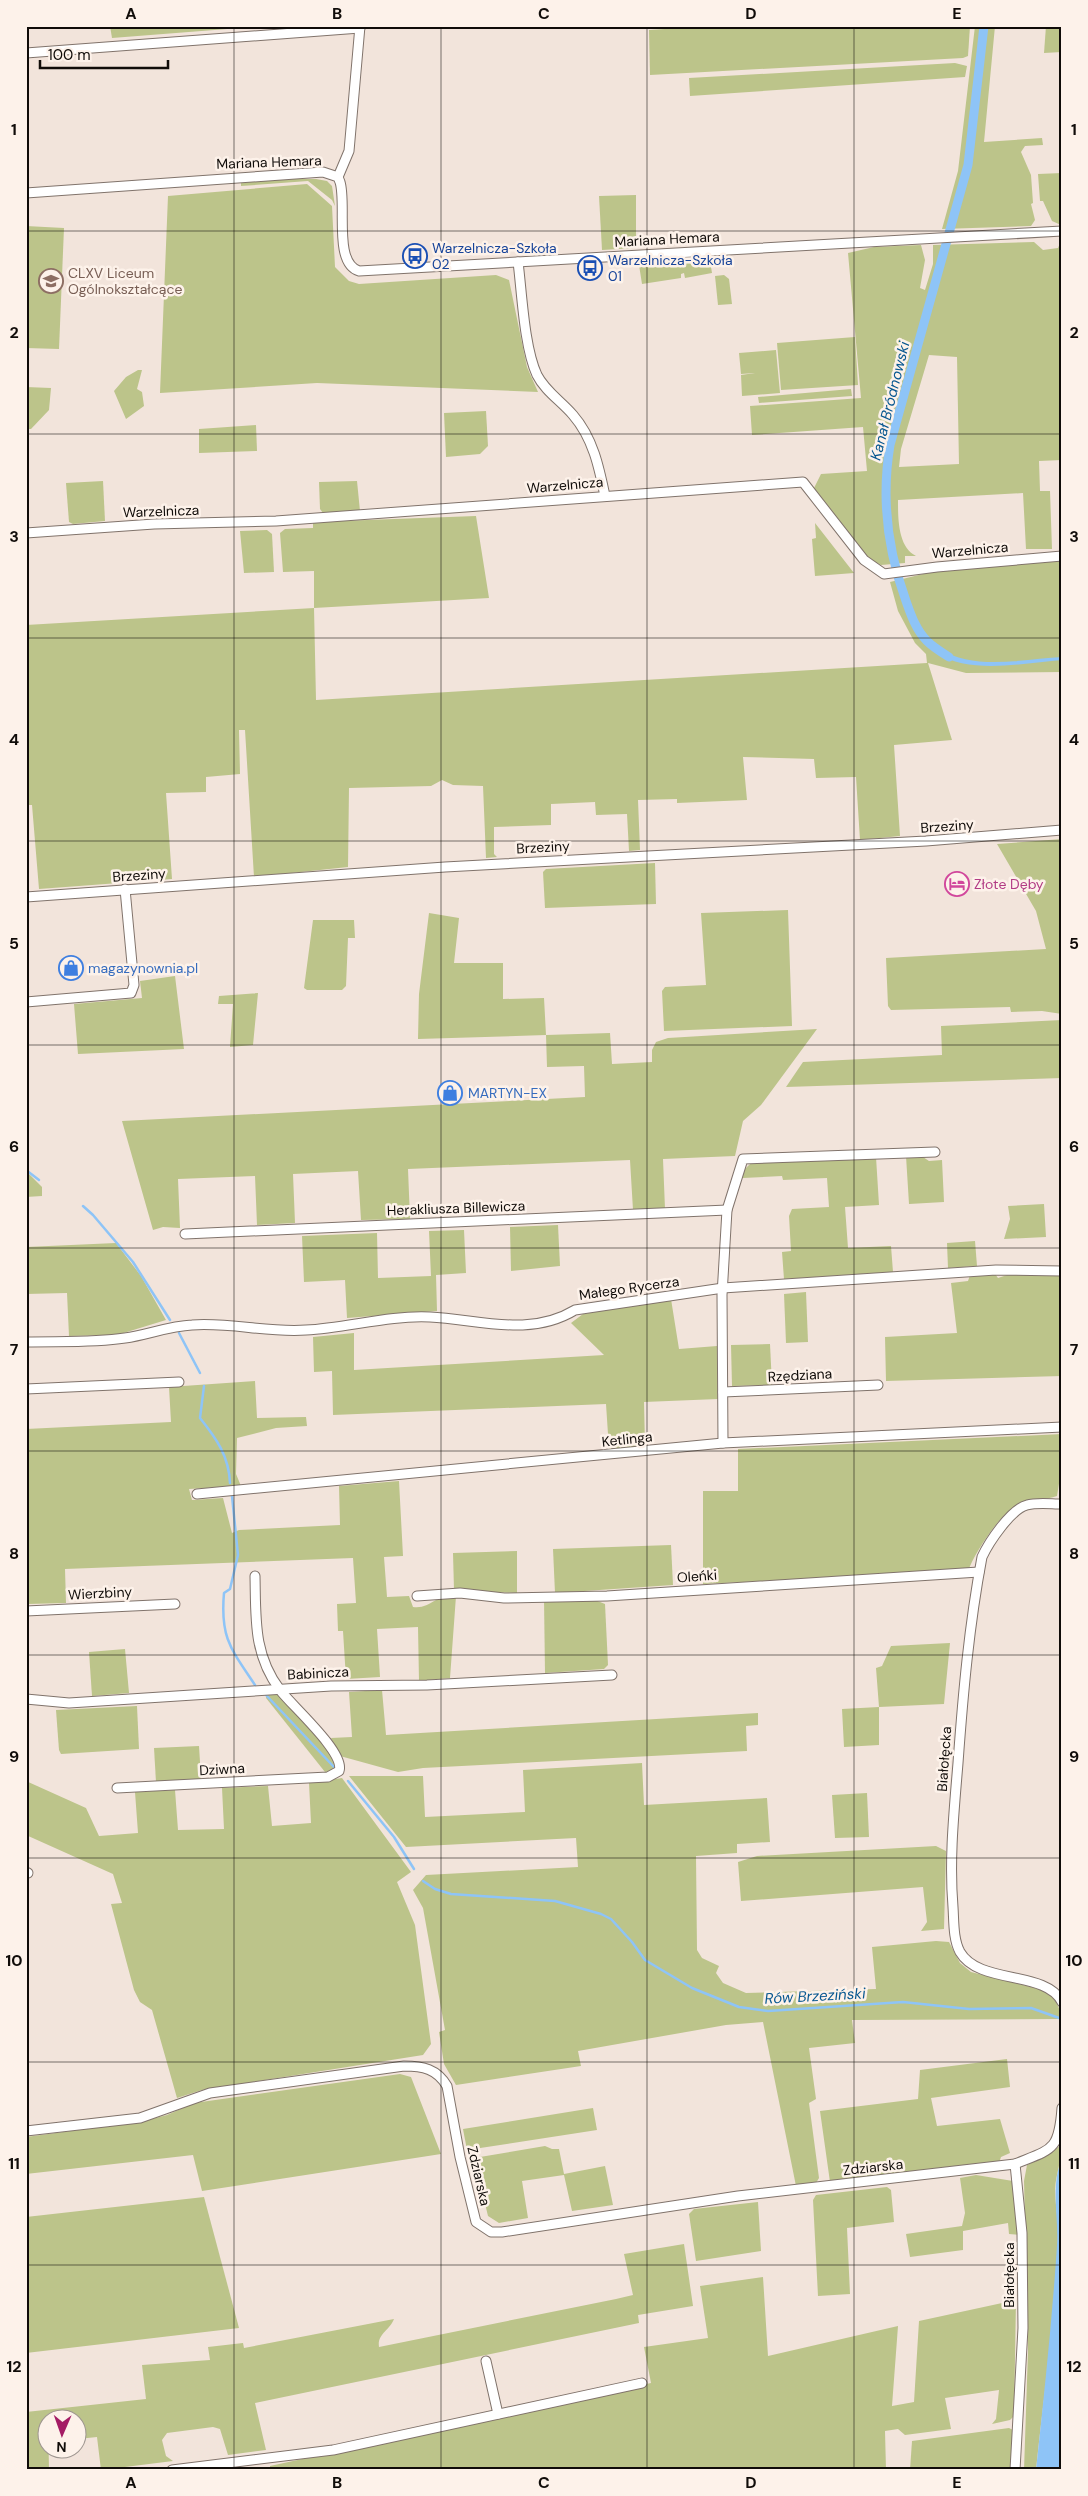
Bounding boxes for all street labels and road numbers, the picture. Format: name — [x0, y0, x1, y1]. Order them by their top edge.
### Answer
street label: Mariana Hemara — [216, 151, 322, 173]
street label: Mariana Hemara — [614, 227, 720, 251]
street label: Warzelnicza — [526, 473, 604, 497]
street label: Warzelnicza — [122, 501, 200, 521]
street label: Warzelnicza — [931, 538, 1009, 562]
street label: Brzeziny — [920, 815, 974, 837]
street label: Brzeziny — [516, 837, 570, 857]
street label: Brzeziny — [112, 864, 166, 886]
street label: Herakliusza Billewicza — [387, 1197, 525, 1219]
street label: Małego Rycerza — [578, 1272, 680, 1304]
street label: Rzędziana — [767, 1364, 833, 1386]
street label: Ketlinga — [601, 1427, 653, 1451]
street label: Oleńki — [676, 1566, 718, 1586]
street label: Wierzbiny — [67, 1582, 133, 1604]
street label: Babinicza — [287, 1662, 349, 1684]
street label: Białołęcka — [933, 1726, 955, 1792]
street label: Dziwna — [199, 1759, 245, 1779]
street label: Zdziarska — [463, 2144, 495, 2208]
street label: Zdziarska — [842, 2155, 904, 2179]
street label: Białołęcka — [1000, 2242, 1018, 2308]

